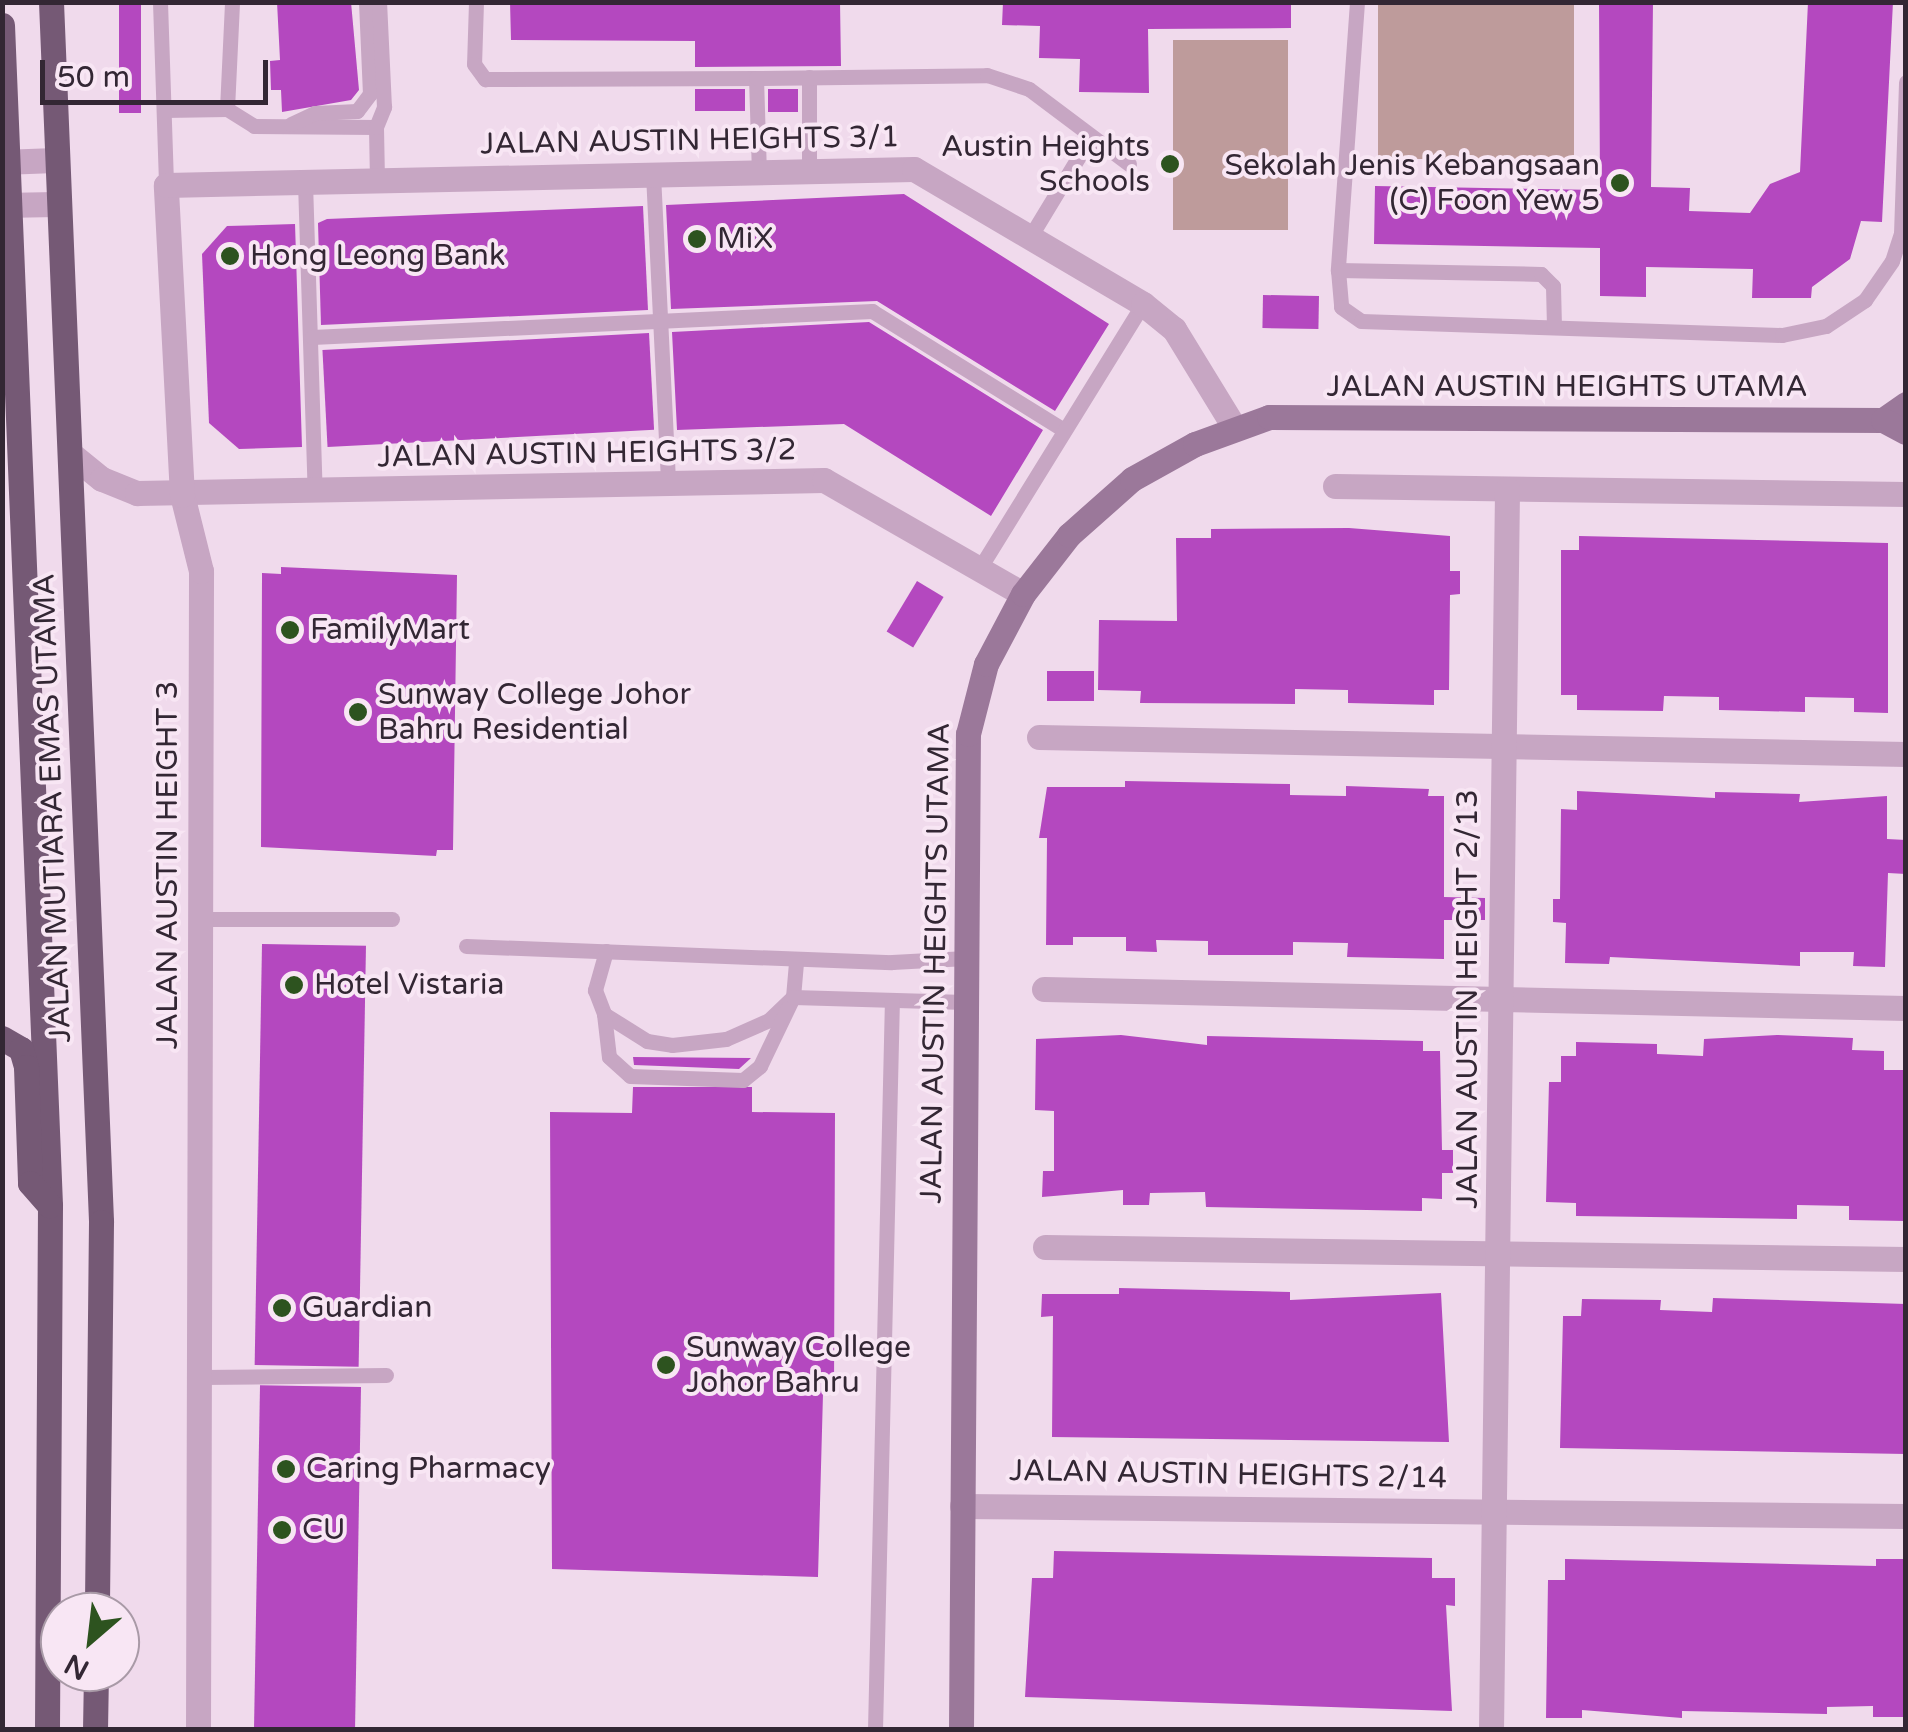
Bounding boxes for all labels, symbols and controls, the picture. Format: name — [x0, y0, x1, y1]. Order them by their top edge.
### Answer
scale bar — [45, 40, 272, 102]
text: 50 m — [57, 59, 130, 96]
street label: JALAN AUSTIN HEIGHTS 3/1 — [480, 119, 900, 163]
place label: Austin Heights Schools — [941, 129, 1150, 200]
place label: Sekolah Jenis Kebangsaan (C) Foon Yew 5 — [1224, 148, 1600, 218]
marker: Austin Heights Schools — [1159, 153, 1181, 175]
marker: Sekolah Jenis Kebangsaan (C) Foon Yew 5 — [1609, 172, 1631, 194]
place label: MiX — [717, 221, 773, 257]
marker: MiX — [686, 228, 708, 250]
place label: Hong Leong Bank — [250, 238, 505, 274]
marker: Hong Leong Bank — [219, 245, 241, 267]
street label: JALAN AUSTIN HEIGHTS UTAMA — [1326, 369, 1808, 405]
street label: JALAN AUSTIN HEIGHTS 3/2 — [377, 432, 797, 476]
street label: JALAN MUTIARA EMAS UTAMA — [27, 573, 79, 1043]
place label: FamilyMart — [310, 612, 470, 648]
marker: FamilyMart — [279, 619, 301, 641]
place label: Sunway College Johor Bahru Residential — [378, 677, 691, 748]
street label: JALAN AUSTIN HEIGHT 3 — [150, 681, 186, 1049]
marker: Sunway College Johor Bahru Residential — [347, 701, 369, 723]
street label: JALAN AUSTIN HEIGHTS UTAMA — [914, 722, 958, 1204]
street label: JALAN AUSTIN HEIGHT 2/13 — [1450, 789, 1486, 1209]
place label: Hotel Vistaria — [314, 967, 504, 1003]
marker: Hotel Vistaria — [283, 974, 305, 996]
place label: Guardian — [302, 1290, 432, 1326]
marker: Guardian — [271, 1297, 293, 1319]
place label: Sunway College Johor Bahru — [686, 1330, 911, 1400]
marker: Sunway College Johor Bahru — [655, 1354, 677, 1376]
place label: Caring Pharmacy — [306, 1451, 551, 1487]
street label: JALAN AUSTIN HEIGHTS 2/14 — [1009, 1453, 1447, 1497]
marker: Caring Pharmacy — [275, 1458, 297, 1480]
place label: CU — [302, 1512, 346, 1548]
marker: CU — [271, 1519, 293, 1541]
north arrow — [40, 1592, 140, 1692]
text: N — [59, 1646, 95, 1687]

